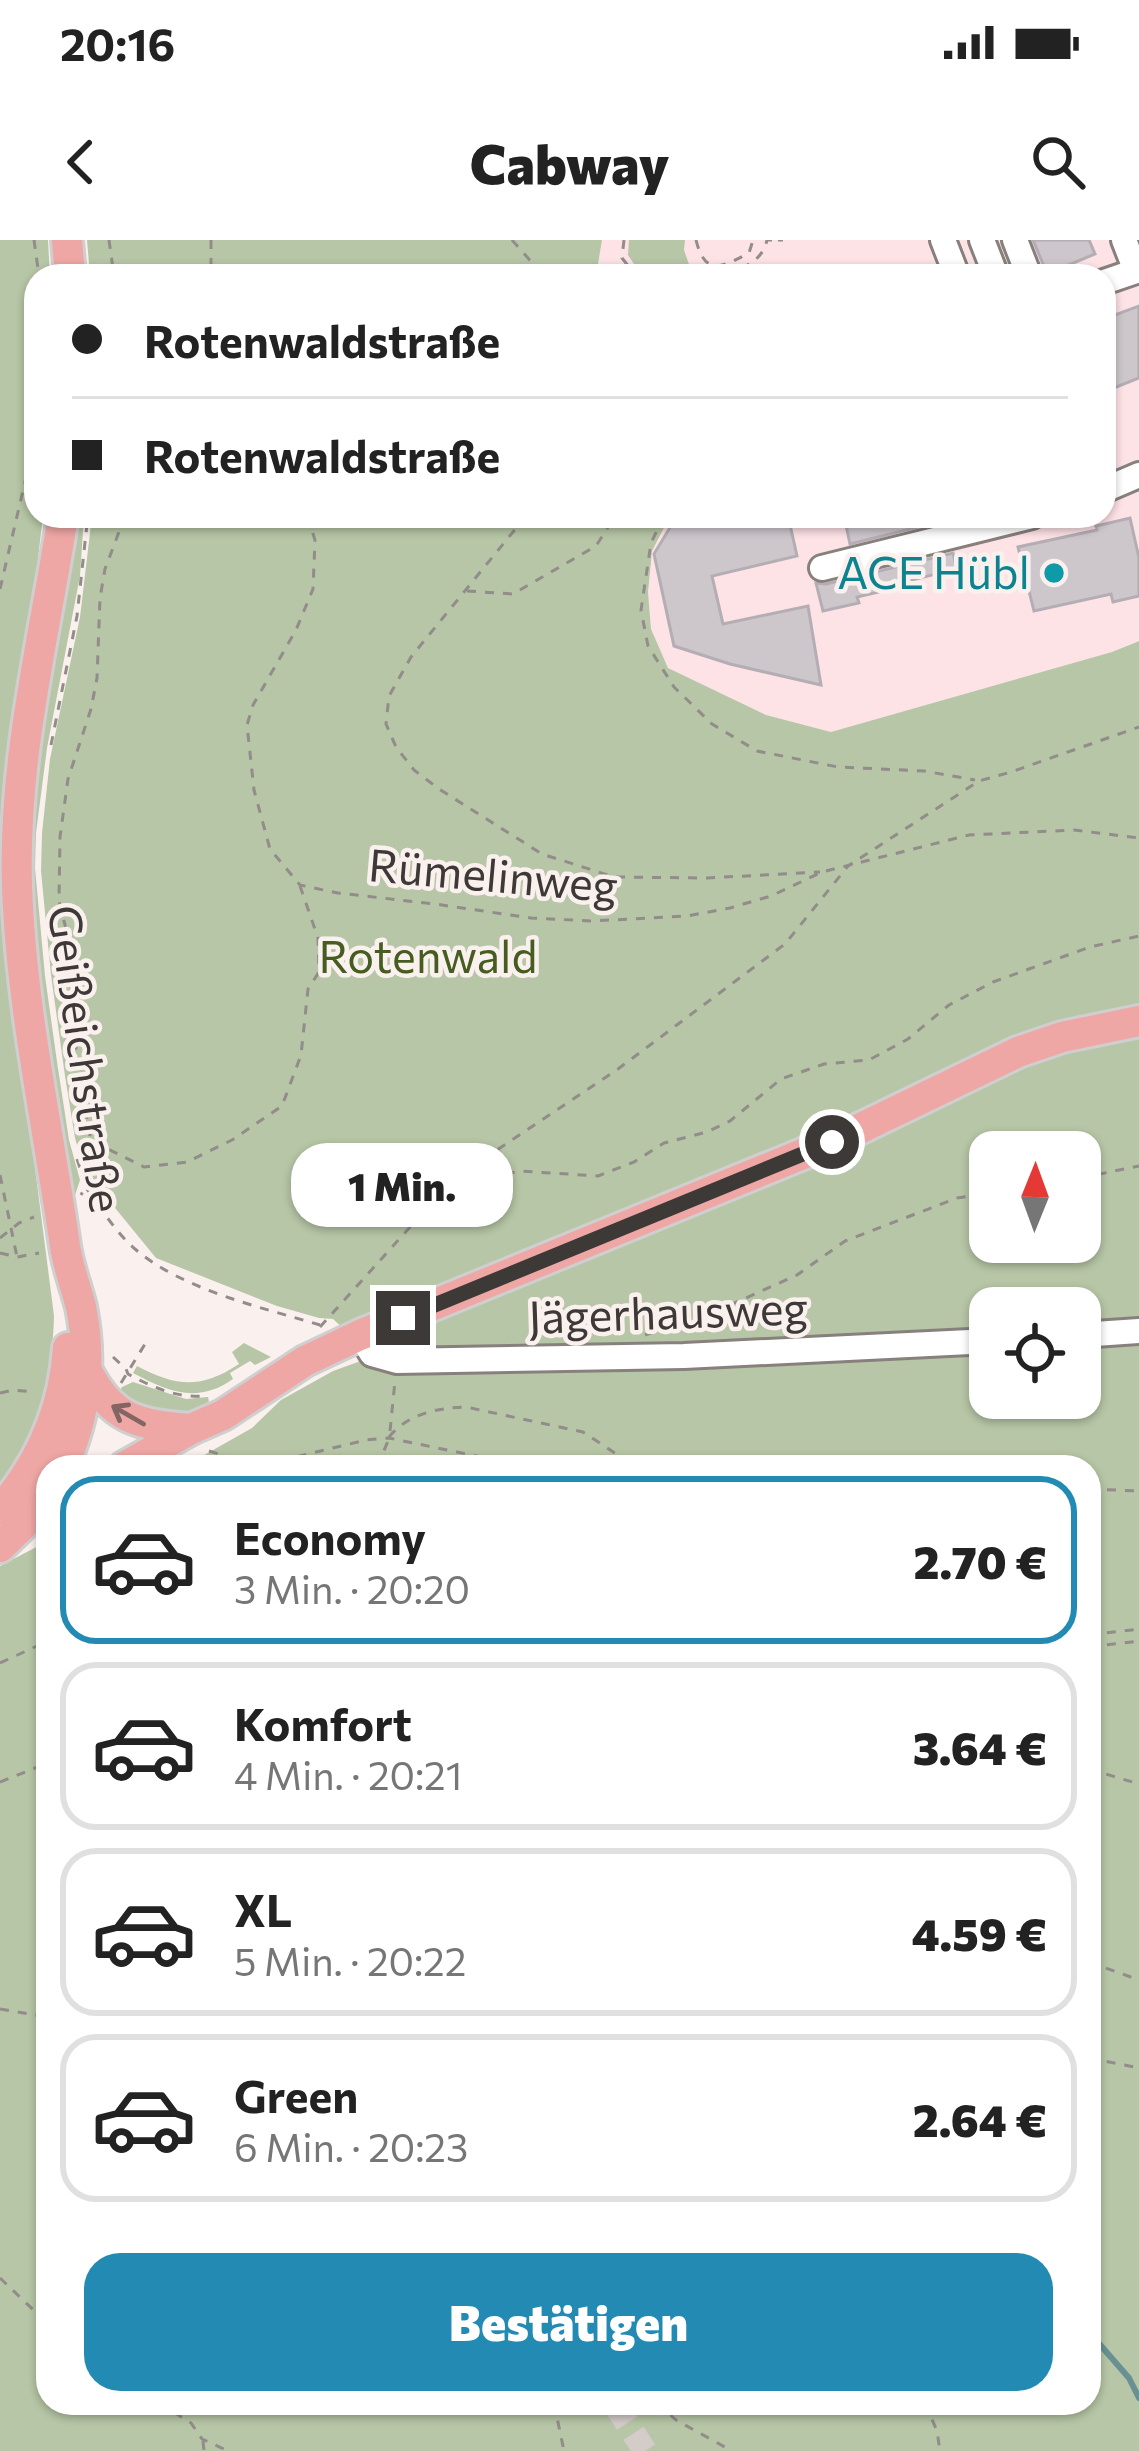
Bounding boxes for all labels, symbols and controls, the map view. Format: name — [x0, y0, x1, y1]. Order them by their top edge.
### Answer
text: 20:16 — [60, 15, 175, 70]
icon: back — [48, 129, 114, 195]
text: Cabway — [470, 129, 669, 195]
icon: search — [1025, 129, 1091, 195]
text: Rotenwaldstraße — [144, 312, 500, 367]
text: Rotenwaldstraße — [144, 427, 500, 482]
place label: ACE Hübl — [837, 543, 1030, 598]
marker: ACE Hübl — [1041, 560, 1067, 586]
street label: Rümelinweg — [366, 835, 620, 912]
street label: Geißeichstraße — [39, 901, 136, 1216]
park label: Rotenwald — [319, 927, 537, 982]
route start — [805, 1115, 859, 1169]
north arrow — [969, 1131, 1101, 1263]
map controls — [969, 1131, 1101, 1419]
callout: 1 Min. — [292, 1144, 514, 1228]
text: 1 Min. — [348, 1161, 456, 1209]
street label: Jägerhausweg — [527, 1278, 809, 1343]
button: locate — [969, 1287, 1101, 1419]
route end — [376, 1291, 430, 1345]
one-way arrow — [111, 1402, 146, 1426]
icon: car — [90, 1506, 198, 1614]
text: Economy — [234, 1509, 426, 1564]
text: 2.70 € — [913, 1533, 1047, 1588]
text: 3 Min. · 20:20 — [234, 1564, 470, 1612]
icon: car — [90, 1692, 198, 1800]
text: Komfort — [234, 1695, 412, 1750]
text: 3.64 € — [913, 1719, 1047, 1774]
text: 4 Min. · 20:21 — [234, 1750, 462, 1798]
icon: car — [90, 1878, 198, 1986]
text: XL — [234, 1881, 292, 1936]
text: 4.59 € — [912, 1905, 1047, 1960]
text: 5 Min. · 20:22 — [234, 1936, 466, 1984]
icon: car — [90, 2064, 198, 2172]
text: Green — [234, 2067, 358, 2122]
text: 2.64 € — [913, 2091, 1047, 2146]
text: 6 Min. · 20:23 — [234, 2122, 468, 2170]
button: Bestätigen — [84, 2253, 1053, 2391]

